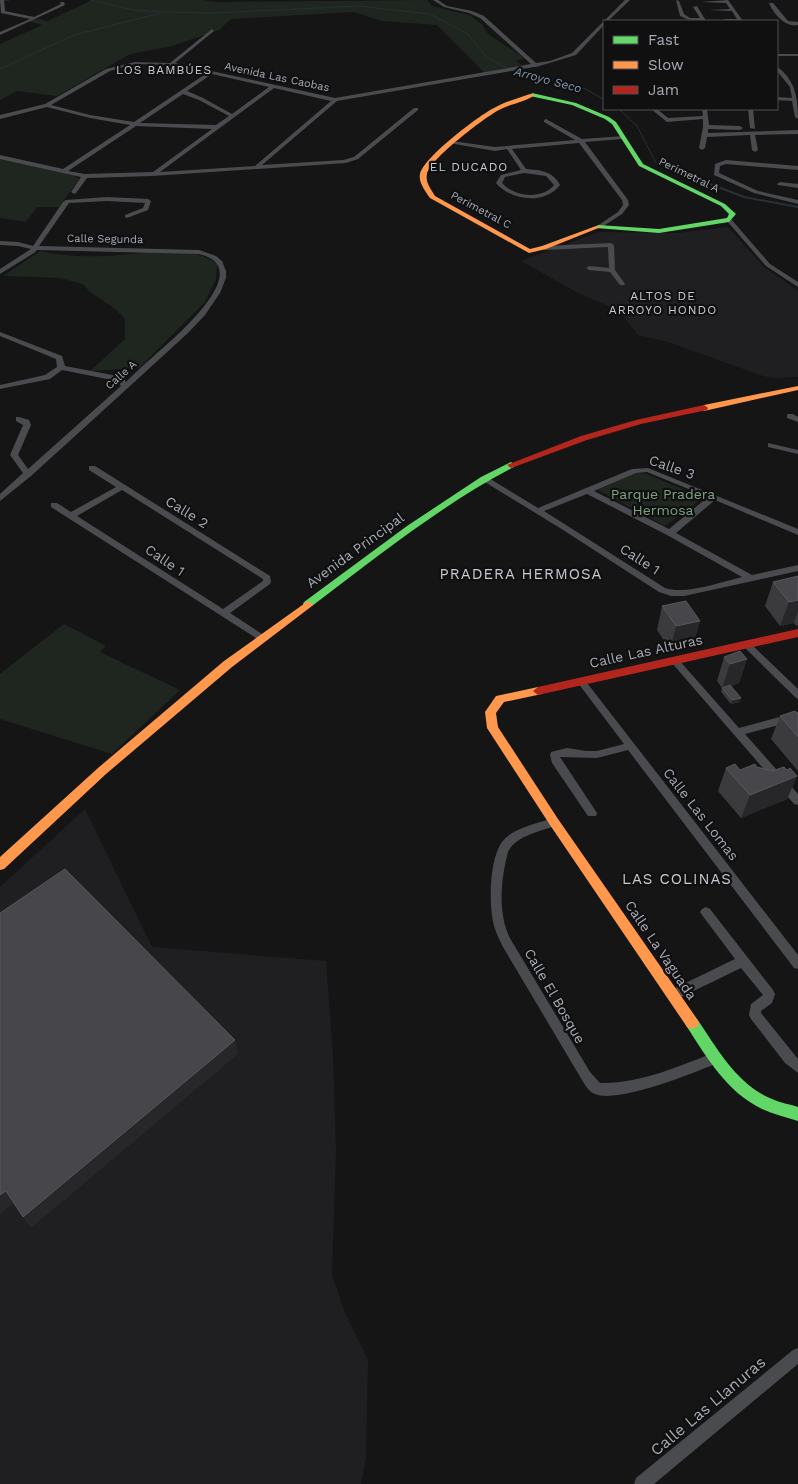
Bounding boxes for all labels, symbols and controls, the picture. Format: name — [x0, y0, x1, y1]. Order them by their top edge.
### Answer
legend — [603, 20, 778, 110]
text: Fast — [648, 31, 680, 49]
text: Slow — [648, 56, 684, 74]
street label: Avenida Las Caobas — [223, 60, 331, 95]
district label: LOS BAMBÚES — [116, 63, 212, 77]
water label: Arroyo Seco — [512, 64, 583, 96]
text: Jam — [648, 81, 679, 99]
street label: Perimetral A — [657, 155, 721, 195]
district label: EL DUCADO — [430, 160, 508, 174]
street label: Perimetral C — [449, 189, 514, 232]
street label: Calle Segunda — [67, 232, 143, 246]
district label: ALTOS DE ARROYO HONDO — [609, 289, 717, 317]
street label: Calle A — [103, 358, 139, 392]
street label: Calle 3 — [647, 452, 697, 482]
park label: Parque Pradera Hermosa — [611, 486, 715, 518]
street label: Calle 2 — [163, 493, 211, 531]
street label: Avenida Principal — [303, 509, 408, 591]
street label: Calle 1 — [617, 540, 663, 578]
street label: Calle 1 — [142, 541, 188, 579]
district label: PRADERA HERMOSA — [440, 565, 602, 583]
street label: Calle Las Alturas — [588, 631, 704, 671]
street label: Calle Las Lomas — [660, 765, 742, 863]
district label: LAS COLINAS — [622, 870, 732, 888]
street label: Calle La Vaguada — [622, 897, 700, 1003]
street label: Calle El Bosque — [521, 946, 589, 1046]
street label: Calle Las Llanuras — [647, 1352, 769, 1460]

